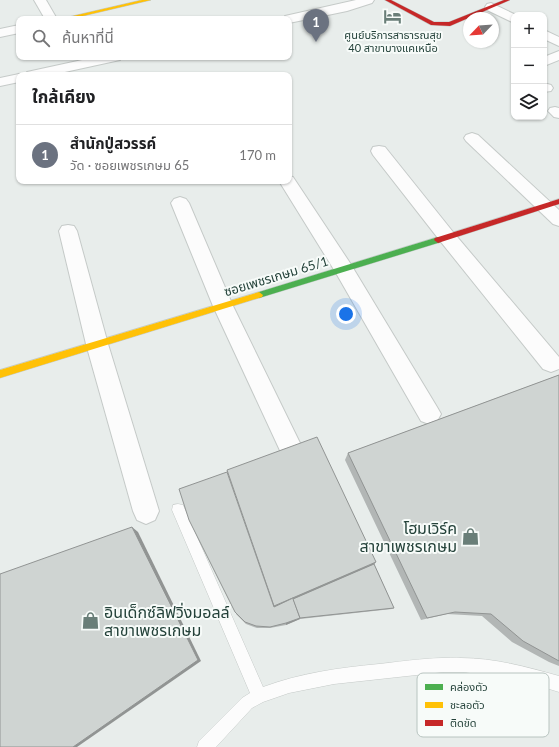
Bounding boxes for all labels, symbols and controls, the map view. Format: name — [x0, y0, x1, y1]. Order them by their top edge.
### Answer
hotel icon: ศูนย์บริการสาธารณสุข 40 สาขาบางแคเหนือ — [383, 7, 403, 27]
pin: 1 — [303, 9, 329, 42]
north arrow — [463, 12, 499, 48]
map controls — [511, 12, 547, 120]
button: + — [511, 12, 547, 48]
search box — [16, 16, 292, 60]
icon: search — [30, 27, 52, 49]
text: ค้นหาที่นี่ — [62, 28, 114, 46]
place label: ศูนย์บริการสาธารณสุข 40 สาขาบางแคเหนือ — [344, 28, 442, 54]
button: − — [511, 48, 547, 84]
button: layers — [511, 84, 547, 120]
text: ใกล้เคียง — [32, 86, 95, 107]
text: สำนักปู่สวรรค์ — [70, 134, 156, 152]
text: 1 — [41, 147, 49, 163]
text: 170 m — [239, 147, 276, 163]
text: วัด · ซอยเพชรเกษม 65 — [70, 157, 189, 173]
street label: ซอยเพชรเกษม 65/1 — [222, 253, 330, 299]
your location — [336, 304, 356, 324]
place label: โฮมเวิร์ค สาขาเพชรเกษม — [360, 518, 457, 555]
shop icon: โฮมเวิร์ค สาขาเพชรเกษม — [460, 527, 480, 547]
place label: อินเด็กซ์ลิฟวิ่งมอลล์ สาขาเพชรเกษม — [104, 602, 230, 639]
shop icon: อินเด็กซ์ลิฟวิ่งมอลล์ สาขาเพชรเกษม — [81, 611, 101, 631]
legend — [417, 673, 549, 737]
text: คล่องตัว — [450, 680, 488, 693]
text: ชะลอตัว — [450, 698, 485, 711]
text: ติดขัด — [450, 716, 477, 729]

